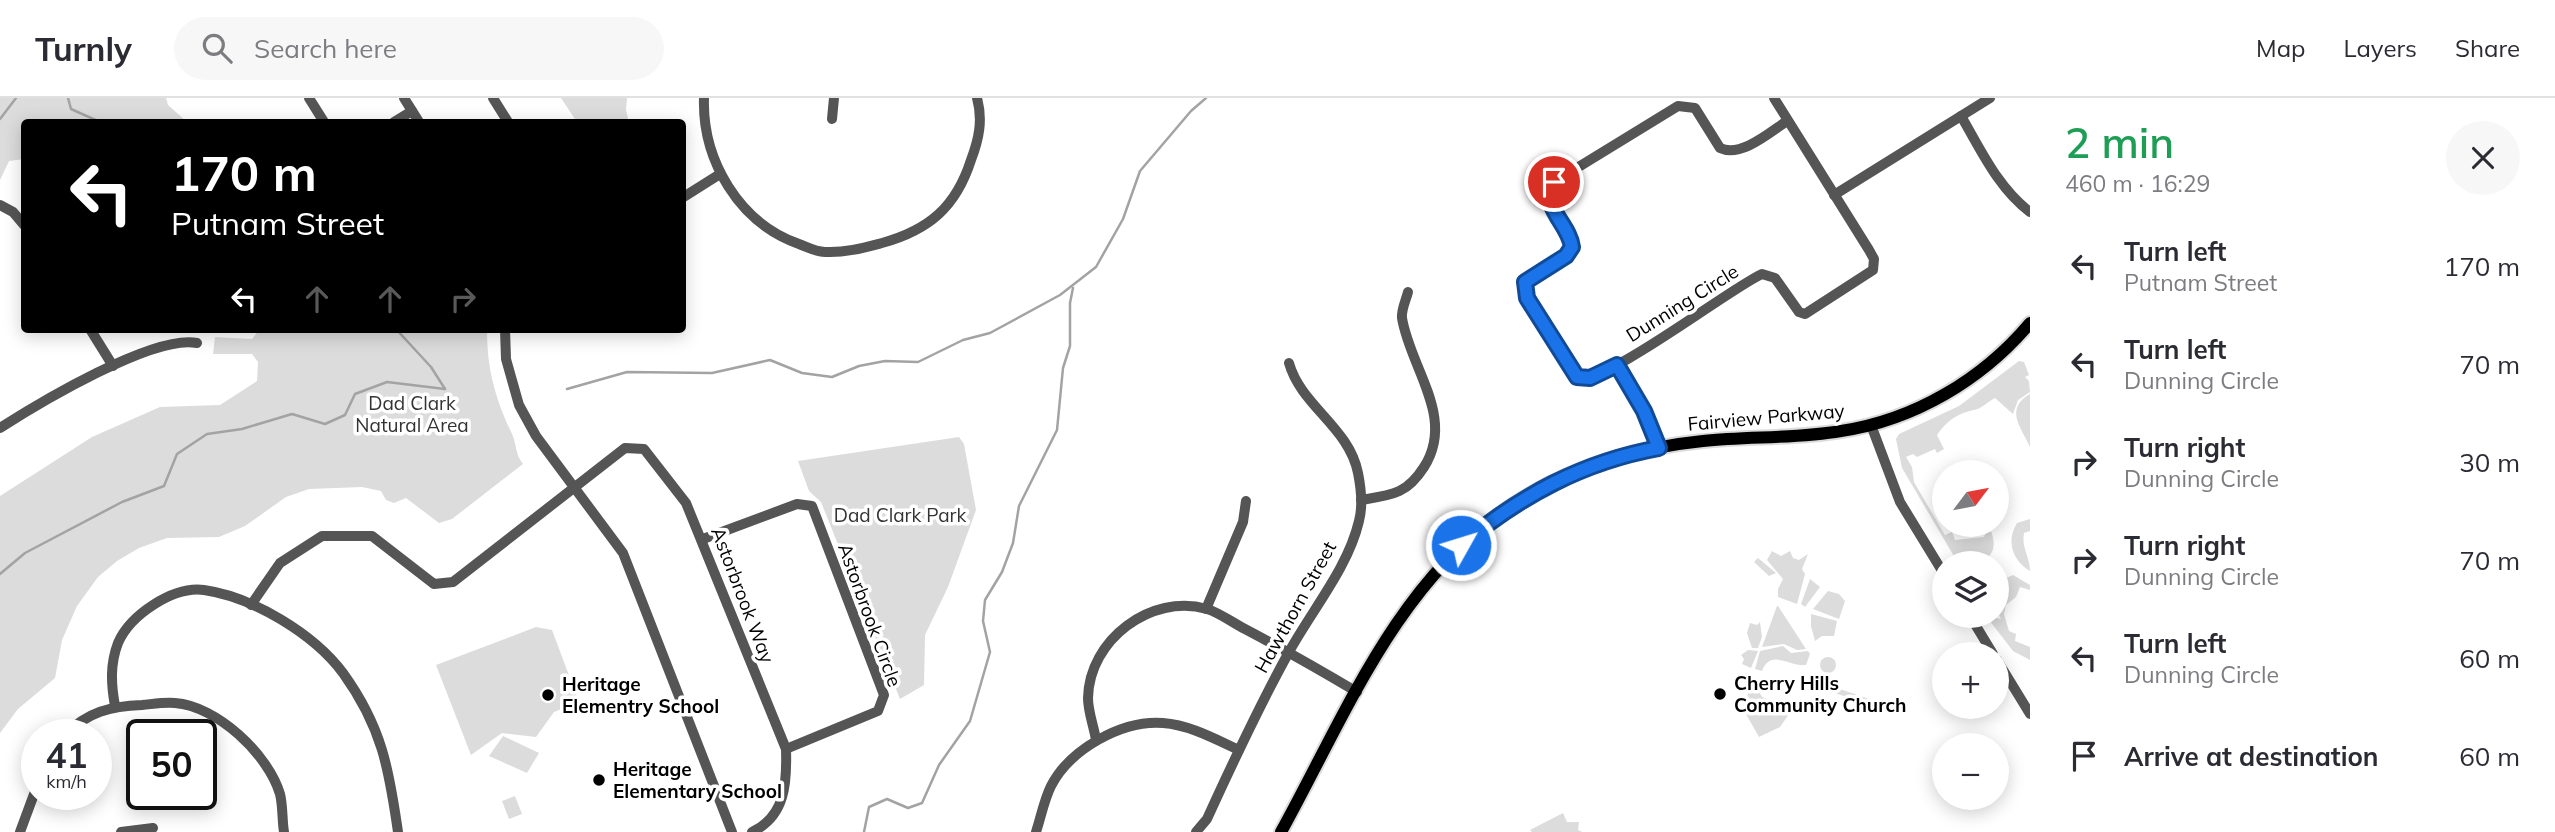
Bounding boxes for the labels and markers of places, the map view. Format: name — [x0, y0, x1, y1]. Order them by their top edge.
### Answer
pin — [1524, 152, 1584, 212]
place label: Cherry Hills Community Church — [1734, 671, 1907, 717]
place label: Heritage Elementry School — [562, 672, 719, 718]
marker: Cherry Hills Community Church — [1712, 686, 1728, 702]
marker: Heritage Elementry School — [540, 687, 556, 703]
place label: Heritage Elementary School — [613, 757, 782, 803]
marker: Heritage Elementary School — [591, 772, 607, 788]

